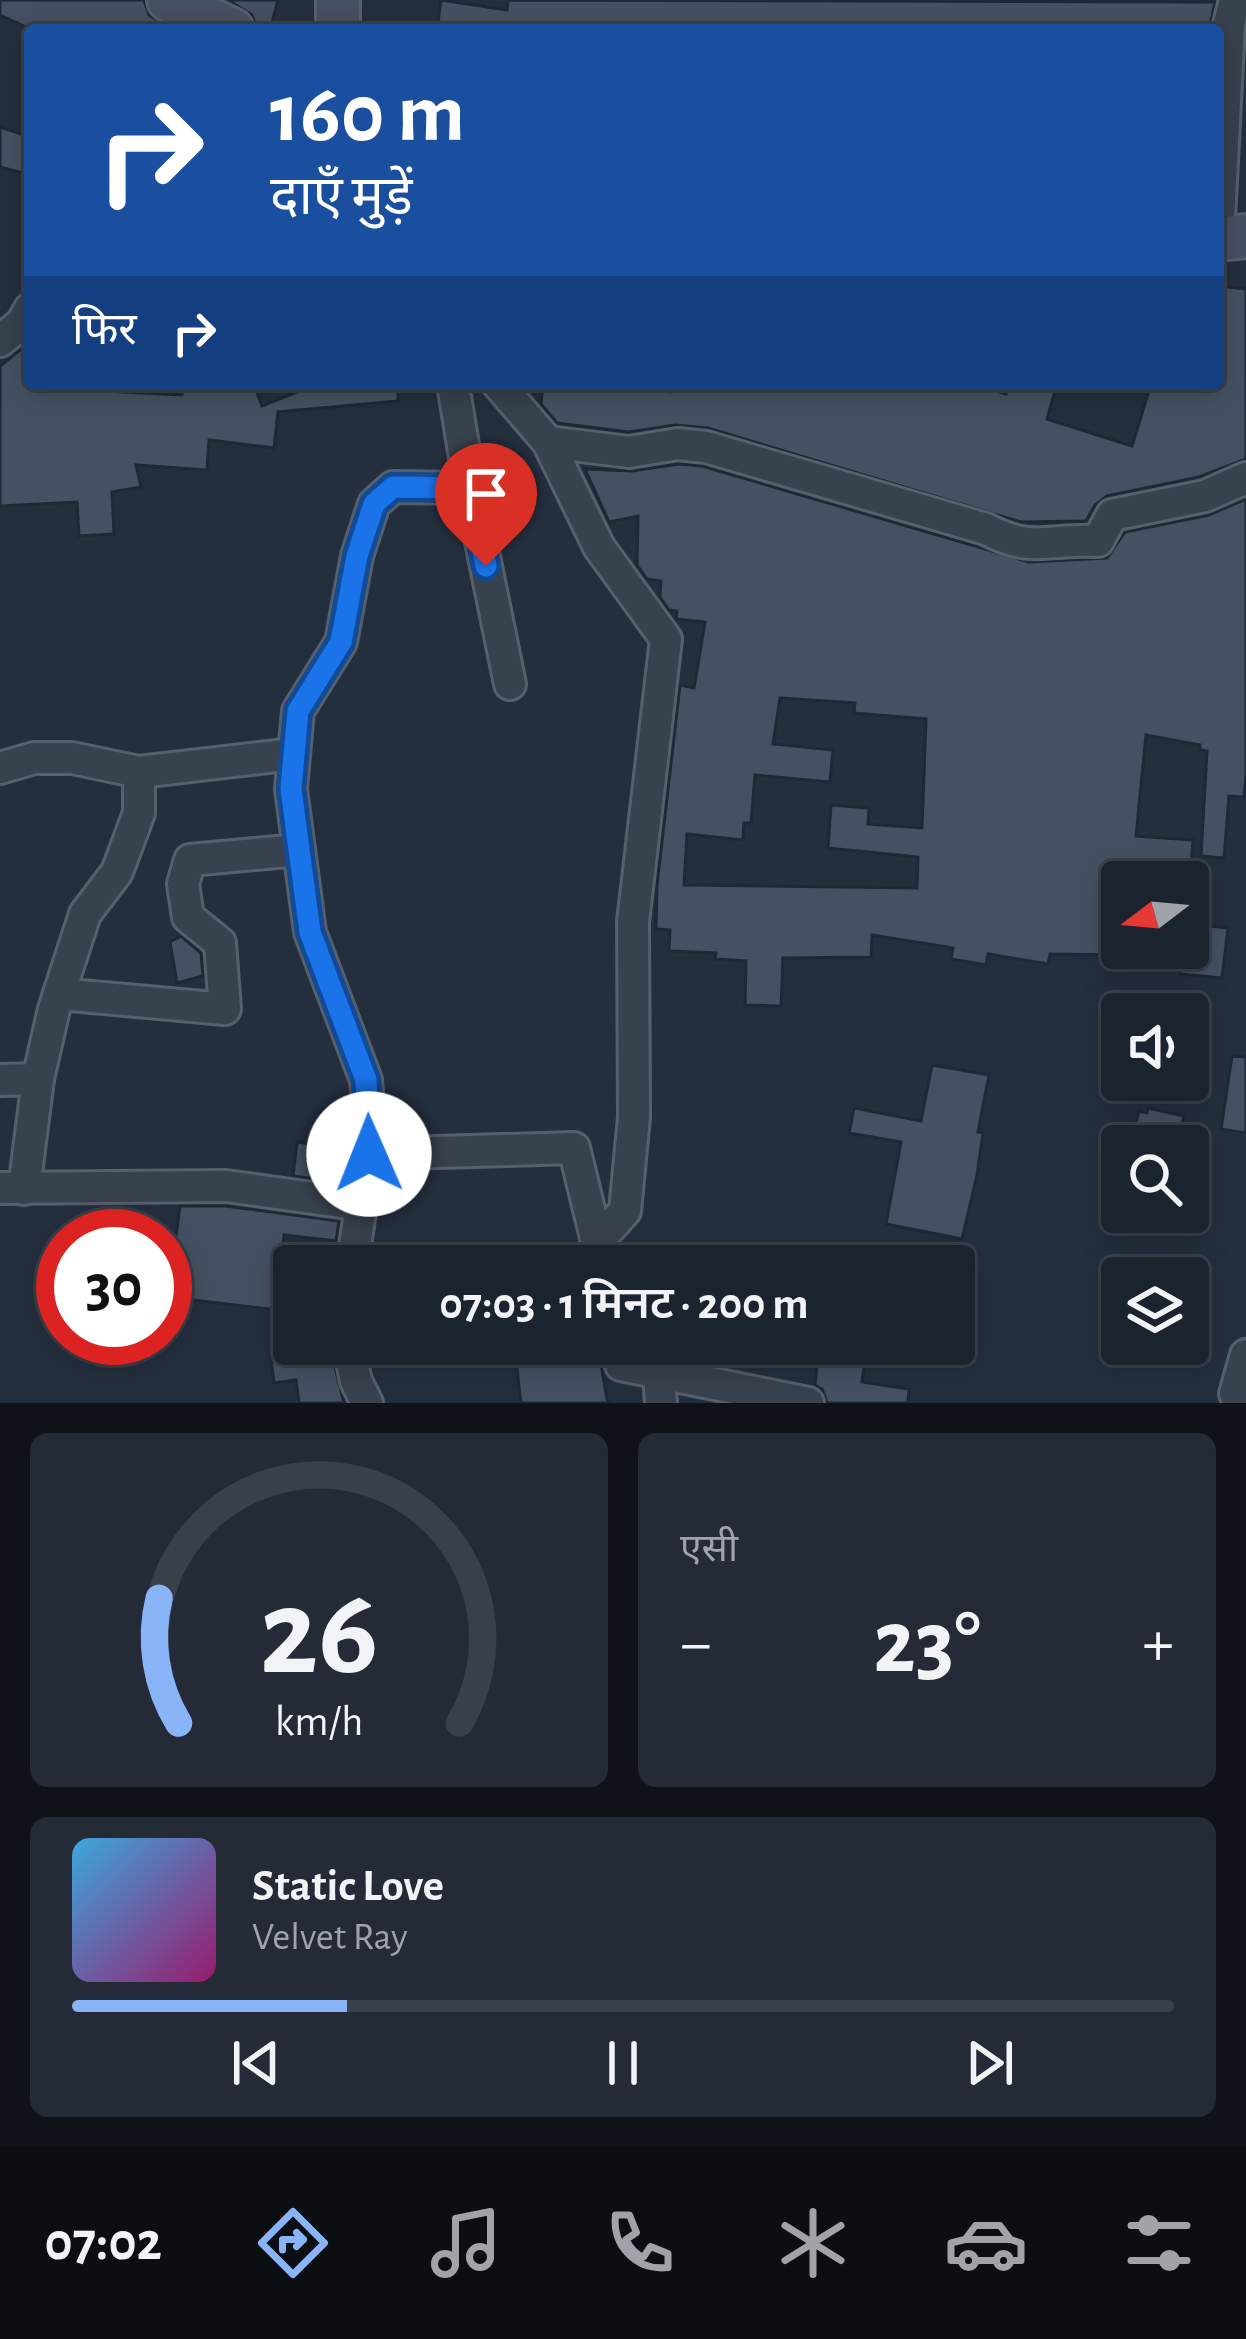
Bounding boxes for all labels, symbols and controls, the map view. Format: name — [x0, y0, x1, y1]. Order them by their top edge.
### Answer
icon: right — [72, 72, 228, 228]
text: 160 m — [270, 73, 465, 157]
text: दाएँ मुड़ें — [270, 171, 413, 225]
icon: right — [161, 300, 227, 366]
text: फिर — [72, 308, 137, 353]
pin — [435, 443, 537, 566]
icon: arrive — [453, 461, 519, 527]
north arrow — [1101, 861, 1209, 969]
map controls — [1101, 861, 1209, 1365]
button: sound — [1101, 993, 1209, 1101]
position arrow — [306, 1091, 432, 1217]
button: search — [1101, 1125, 1209, 1233]
speed limit sign: 30 — [36, 1209, 192, 1365]
button: layers — [1101, 1257, 1209, 1365]
text: 07:03 · 1 मिनट · 200 m — [439, 1282, 809, 1327]
text: एसी — [680, 1530, 738, 1569]
text: 26 — [259, 1572, 379, 1697]
text: 23° — [873, 1599, 981, 1689]
text: − — [680, 1611, 712, 1677]
text: + — [1142, 1611, 1174, 1677]
text: km/h — [275, 1701, 363, 1744]
text: Static Love — [252, 1864, 444, 1909]
text: Velvet Ray — [252, 1918, 408, 1957]
icon: previous — [223, 2030, 289, 2096]
icon: pause — [590, 2030, 656, 2096]
icon: next — [957, 2030, 1023, 2096]
icon: directions — [251, 2201, 335, 2285]
icon: music — [424, 2201, 508, 2285]
icon: phone — [598, 2201, 682, 2285]
icon: climate — [771, 2201, 855, 2285]
icon: car — [944, 2201, 1028, 2285]
icon: filters — [1117, 2201, 1201, 2285]
text: 07:02 — [45, 2216, 162, 2270]

